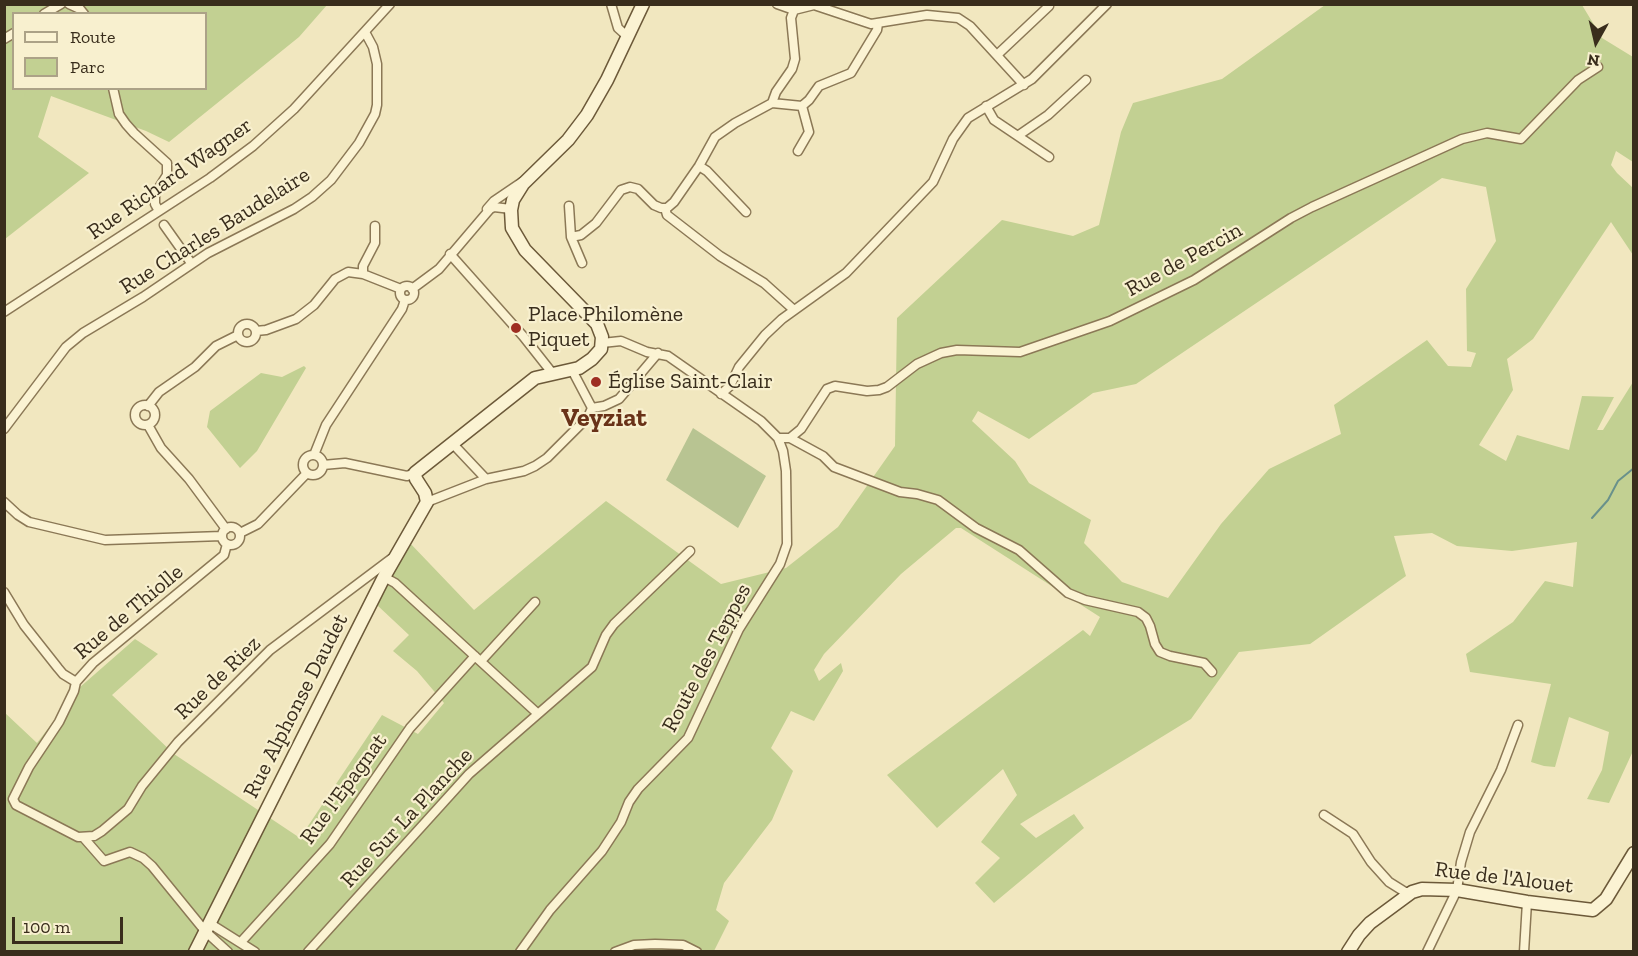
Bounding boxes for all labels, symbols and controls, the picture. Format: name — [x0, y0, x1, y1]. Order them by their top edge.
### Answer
legend — [12, 12, 207, 90]
north arrow — [1566, 12, 1626, 72]
text: Route — [70, 26, 115, 48]
text: N — [1586, 50, 1601, 71]
text: Parc — [70, 56, 105, 78]
street label: Rue Richard Wagner — [83, 112, 257, 246]
street label: Rue Charles Baudelaire — [115, 162, 315, 300]
street label: Rue de Percin — [1121, 217, 1247, 303]
place label: Place Philomène Piquet — [528, 302, 683, 354]
marker: Place Philomène Piquet — [509, 321, 523, 335]
place label: Église Saint-Clair — [608, 369, 773, 395]
marker: Église Saint-Clair — [589, 375, 603, 389]
district label: Veyziat — [561, 403, 647, 435]
street label: Rue de Thiolle — [69, 559, 189, 665]
street label: Route des Teppes — [657, 579, 757, 737]
street label: Rue Alphonse Daudet — [238, 609, 354, 803]
street label: Rue de Riez — [170, 631, 266, 725]
street label: Rue l'Epagnat — [295, 729, 393, 849]
street label: Rue Sur La Planche — [335, 743, 479, 893]
street label: Rue de l'Alouet — [1433, 856, 1575, 900]
scale bar — [15, 905, 126, 943]
text: 100 m — [23, 916, 70, 938]

